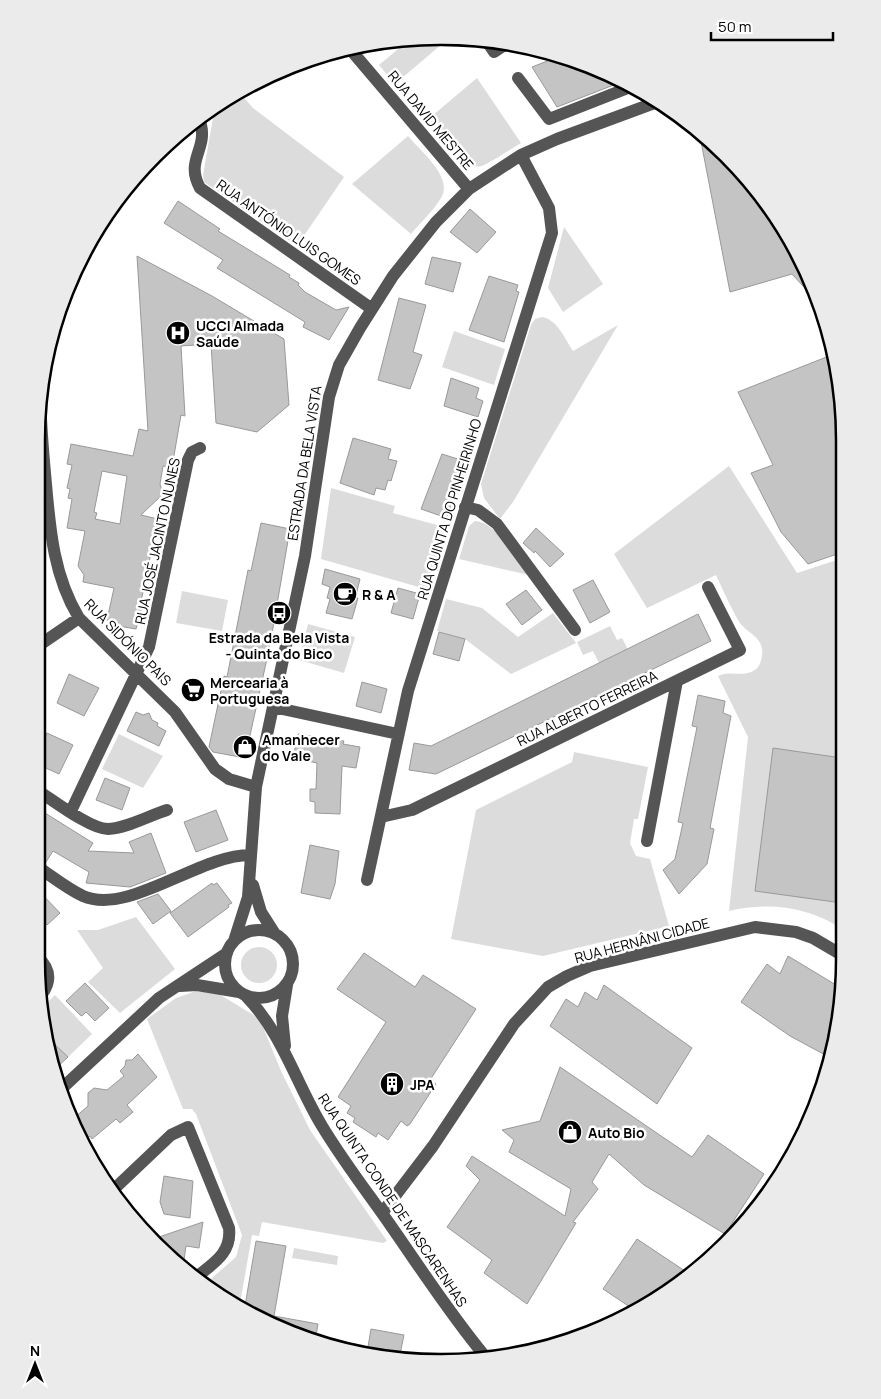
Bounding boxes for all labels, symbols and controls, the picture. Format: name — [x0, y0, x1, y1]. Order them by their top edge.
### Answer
scale bar — [711, 10, 834, 42]
text: 50 m — [718, 16, 752, 37]
street label: RUA DAVID MESTRE — [384, 66, 478, 174]
street label: RUA ANTÓNIO LUIS GOMES — [213, 175, 365, 289]
place label: UCCI Almada Saúde — [196, 316, 284, 351]
hospital icon: UCCI Almada Saúde — [165, 320, 191, 346]
street label: ESTRADA DA BELA VISTA — [282, 384, 326, 542]
street label: RUA QUINTA DO PINHEIRINHO — [412, 416, 486, 602]
street label: RUA JOSÉ JACINTO NUNES — [130, 455, 184, 626]
cafe icon: R & A — [332, 581, 358, 607]
place label: R & A — [362, 585, 396, 604]
street label: RUA SIDÓNIO PAIS — [80, 594, 176, 690]
bus stop icon: Estrada da Bela Vista - Quinta do Bico — [266, 600, 292, 626]
place label: Estrada da Bela Vista - Quinta do Bico — [209, 628, 349, 663]
street label: RUA ALBERTO FERREIRA — [514, 666, 661, 750]
place label: Mercearia à Portuguesa — [210, 673, 289, 708]
supermarket icon: Mercearia à Portuguesa — [180, 677, 206, 703]
place label: Amanhecer do Vale — [262, 730, 340, 765]
shop icon: Amanhecer do Vale — [232, 734, 258, 760]
street label: RUA HERNÂNI CIDADE — [572, 913, 712, 967]
building icon: JPA — [379, 1071, 405, 1097]
place label: JPA — [410, 1075, 435, 1094]
street label: RUA QUINTA CONDE DE MASCARENHAS — [314, 1090, 472, 1311]
shop icon: Auto Bio — [557, 1119, 583, 1145]
place label: Auto Bio — [588, 1123, 645, 1142]
north arrow — [10, 1339, 60, 1389]
text: N — [30, 1341, 40, 1360]

